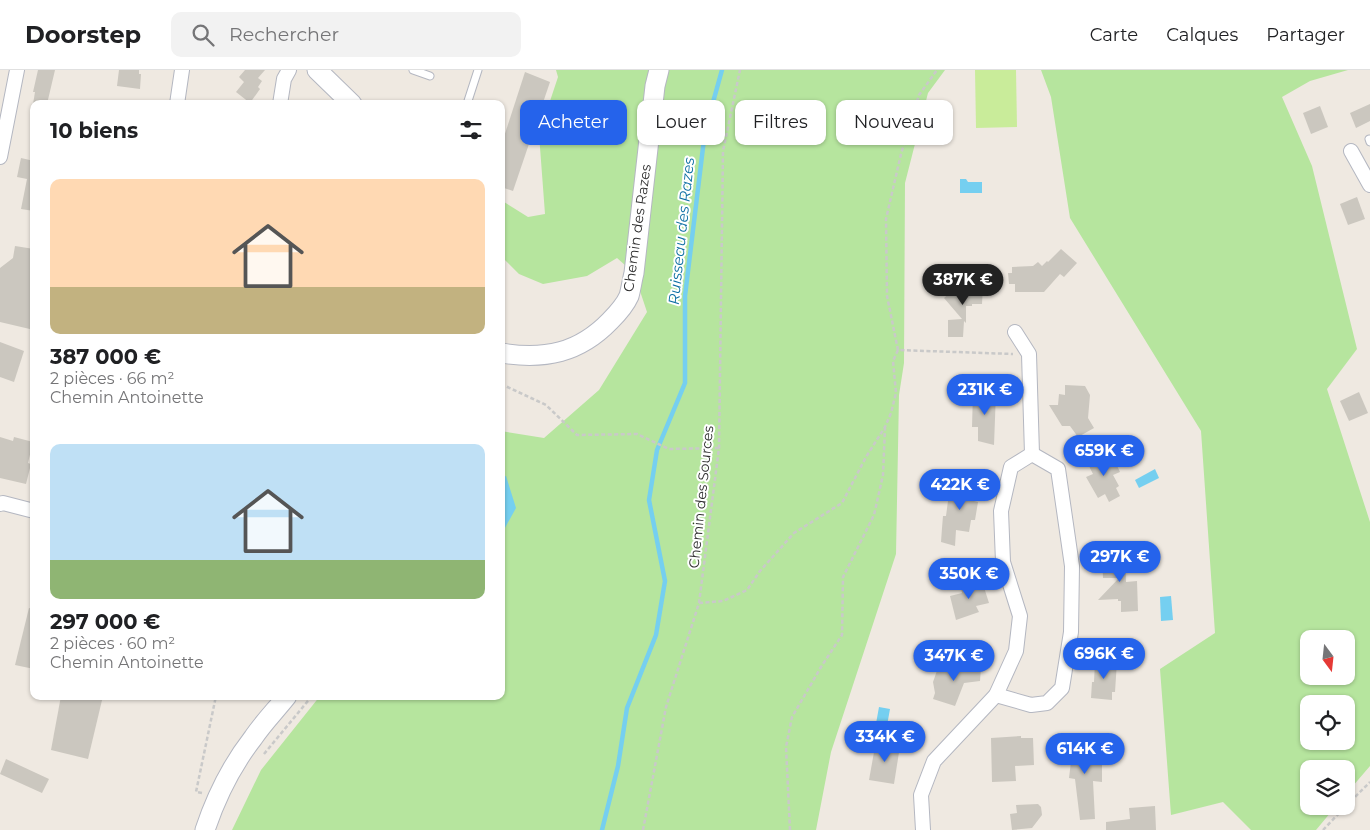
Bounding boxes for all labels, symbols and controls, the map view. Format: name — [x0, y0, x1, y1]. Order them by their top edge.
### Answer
search box — [171, 12, 521, 57]
text: Doorstep — [25, 20, 141, 49]
icon: search — [189, 21, 217, 49]
text: Rechercher — [229, 23, 339, 46]
text: Carte — [1090, 24, 1138, 46]
text: Calques — [1166, 24, 1238, 46]
text: Partager — [1266, 24, 1345, 46]
chip: Acheter — [520, 100, 627, 145]
chip: Louer — [637, 100, 725, 145]
chip: Filtres — [735, 100, 826, 145]
chip: Nouveau — [836, 100, 953, 145]
icon: filters — [457, 116, 485, 144]
text: 10 biens — [50, 118, 138, 143]
water label: Ruisseau des Razes — [664, 156, 698, 306]
street label: Chemin des Razes — [619, 163, 655, 293]
icon: home — [223, 211, 313, 301]
pin: 387K € — [922, 264, 1004, 306]
text: 387K € — [933, 270, 993, 289]
text: 387 000 € — [50, 344, 161, 369]
text: 2 pièces · 66 m² — [50, 369, 174, 388]
pin: 231K € — [944, 374, 1026, 416]
text: 231K € — [958, 380, 1012, 399]
text: Chemin Antoinette — [50, 388, 204, 407]
street label: Chemin des Sources — [685, 425, 717, 569]
pin: 659K € — [1063, 434, 1145, 477]
text: 659K € — [1074, 441, 1134, 460]
pin: 422K € — [919, 468, 1001, 511]
text: 422K € — [930, 475, 990, 494]
icon: home — [223, 476, 313, 566]
pin: 297K € — [1079, 540, 1161, 583]
text: 297K € — [1091, 547, 1149, 566]
pin: 350K € — [928, 558, 1010, 600]
text: 350K € — [939, 564, 999, 583]
text: 297 000 € — [50, 609, 160, 634]
north arrow — [1300, 630, 1355, 685]
map controls — [1300, 630, 1355, 815]
text: 2 pièces · 60 m² — [50, 634, 175, 653]
pin: 696K € — [1063, 638, 1145, 680]
pin: 347K € — [913, 640, 995, 682]
text: 696K € — [1074, 644, 1134, 663]
text: 347K € — [924, 646, 984, 665]
text: Chemin Antoinette — [50, 653, 204, 672]
button: locate — [1300, 695, 1355, 750]
pin: 334K € — [844, 720, 926, 763]
text: 334K € — [855, 727, 915, 746]
pin: 614K € — [1044, 732, 1126, 775]
text: 614K € — [1057, 739, 1113, 758]
button: layers — [1300, 760, 1355, 815]

